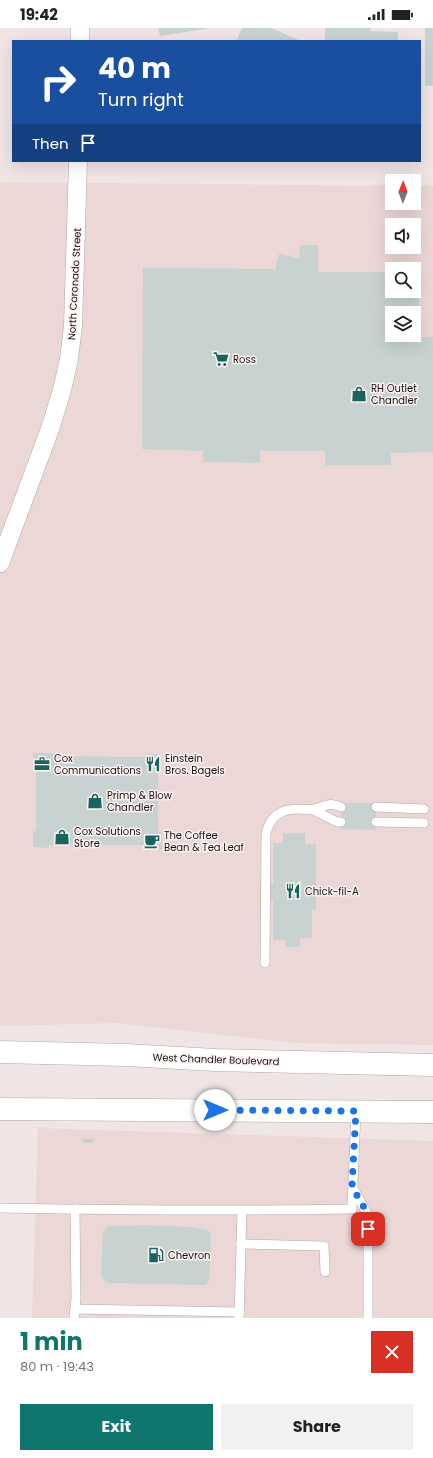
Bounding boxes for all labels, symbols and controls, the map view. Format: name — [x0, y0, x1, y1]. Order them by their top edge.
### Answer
text: 19:42 — [20, 4, 58, 25]
text: 40 m — [98, 49, 171, 88]
icon: right — [32, 56, 84, 108]
text: Turn right — [98, 87, 184, 112]
icon: arrive — [77, 132, 99, 154]
text: Then — [32, 133, 69, 154]
north arrow — [385, 174, 421, 210]
map controls — [385, 174, 421, 342]
button: sound — [385, 218, 421, 254]
street label: North Coronado Street — [64, 227, 85, 341]
button: search — [385, 262, 421, 298]
button: layers — [385, 306, 421, 342]
supermarket icon: Ross — [212, 350, 230, 368]
place label: Ross — [233, 352, 256, 367]
place label: RH Outlet Chandler — [371, 381, 418, 408]
shop icon: RH Outlet Chandler — [350, 385, 368, 403]
place label: Cox Communications — [54, 751, 141, 778]
place label: Einstein Bros. Bagels — [165, 751, 225, 778]
office icon: Cox Communications — [33, 755, 51, 773]
restaurant icon: Einstein Bros. Bagels — [144, 755, 162, 773]
place label: Primp & Blow Chandler — [107, 788, 173, 815]
shop icon: Primp & Blow Chandler — [86, 792, 104, 810]
place label: Cox Solutions Store — [74, 824, 141, 851]
shop icon: Cox Solutions Store — [53, 828, 71, 846]
place label: The Coffee Bean & Tea Leaf — [164, 828, 244, 855]
cafe icon: The Coffee Bean & Tea Leaf — [143, 832, 161, 850]
restaurant icon: Chick-fil-A — [284, 882, 302, 900]
place label: Chick-fil-A — [305, 884, 359, 899]
street label: West Chandler Boulevard — [152, 1050, 280, 1069]
position arrow — [194, 1089, 236, 1131]
pin — [351, 1212, 385, 1246]
icon: arrive — [357, 1218, 379, 1240]
fuel station icon: Chevron — [147, 1246, 165, 1264]
place label: Chevron — [168, 1248, 210, 1263]
text: 1 min — [20, 1325, 83, 1358]
button: close — [371, 1331, 413, 1373]
text: 80 m · 19:43 — [20, 1357, 94, 1376]
button: Exit — [20, 1404, 213, 1450]
button: Share — [221, 1404, 413, 1450]

